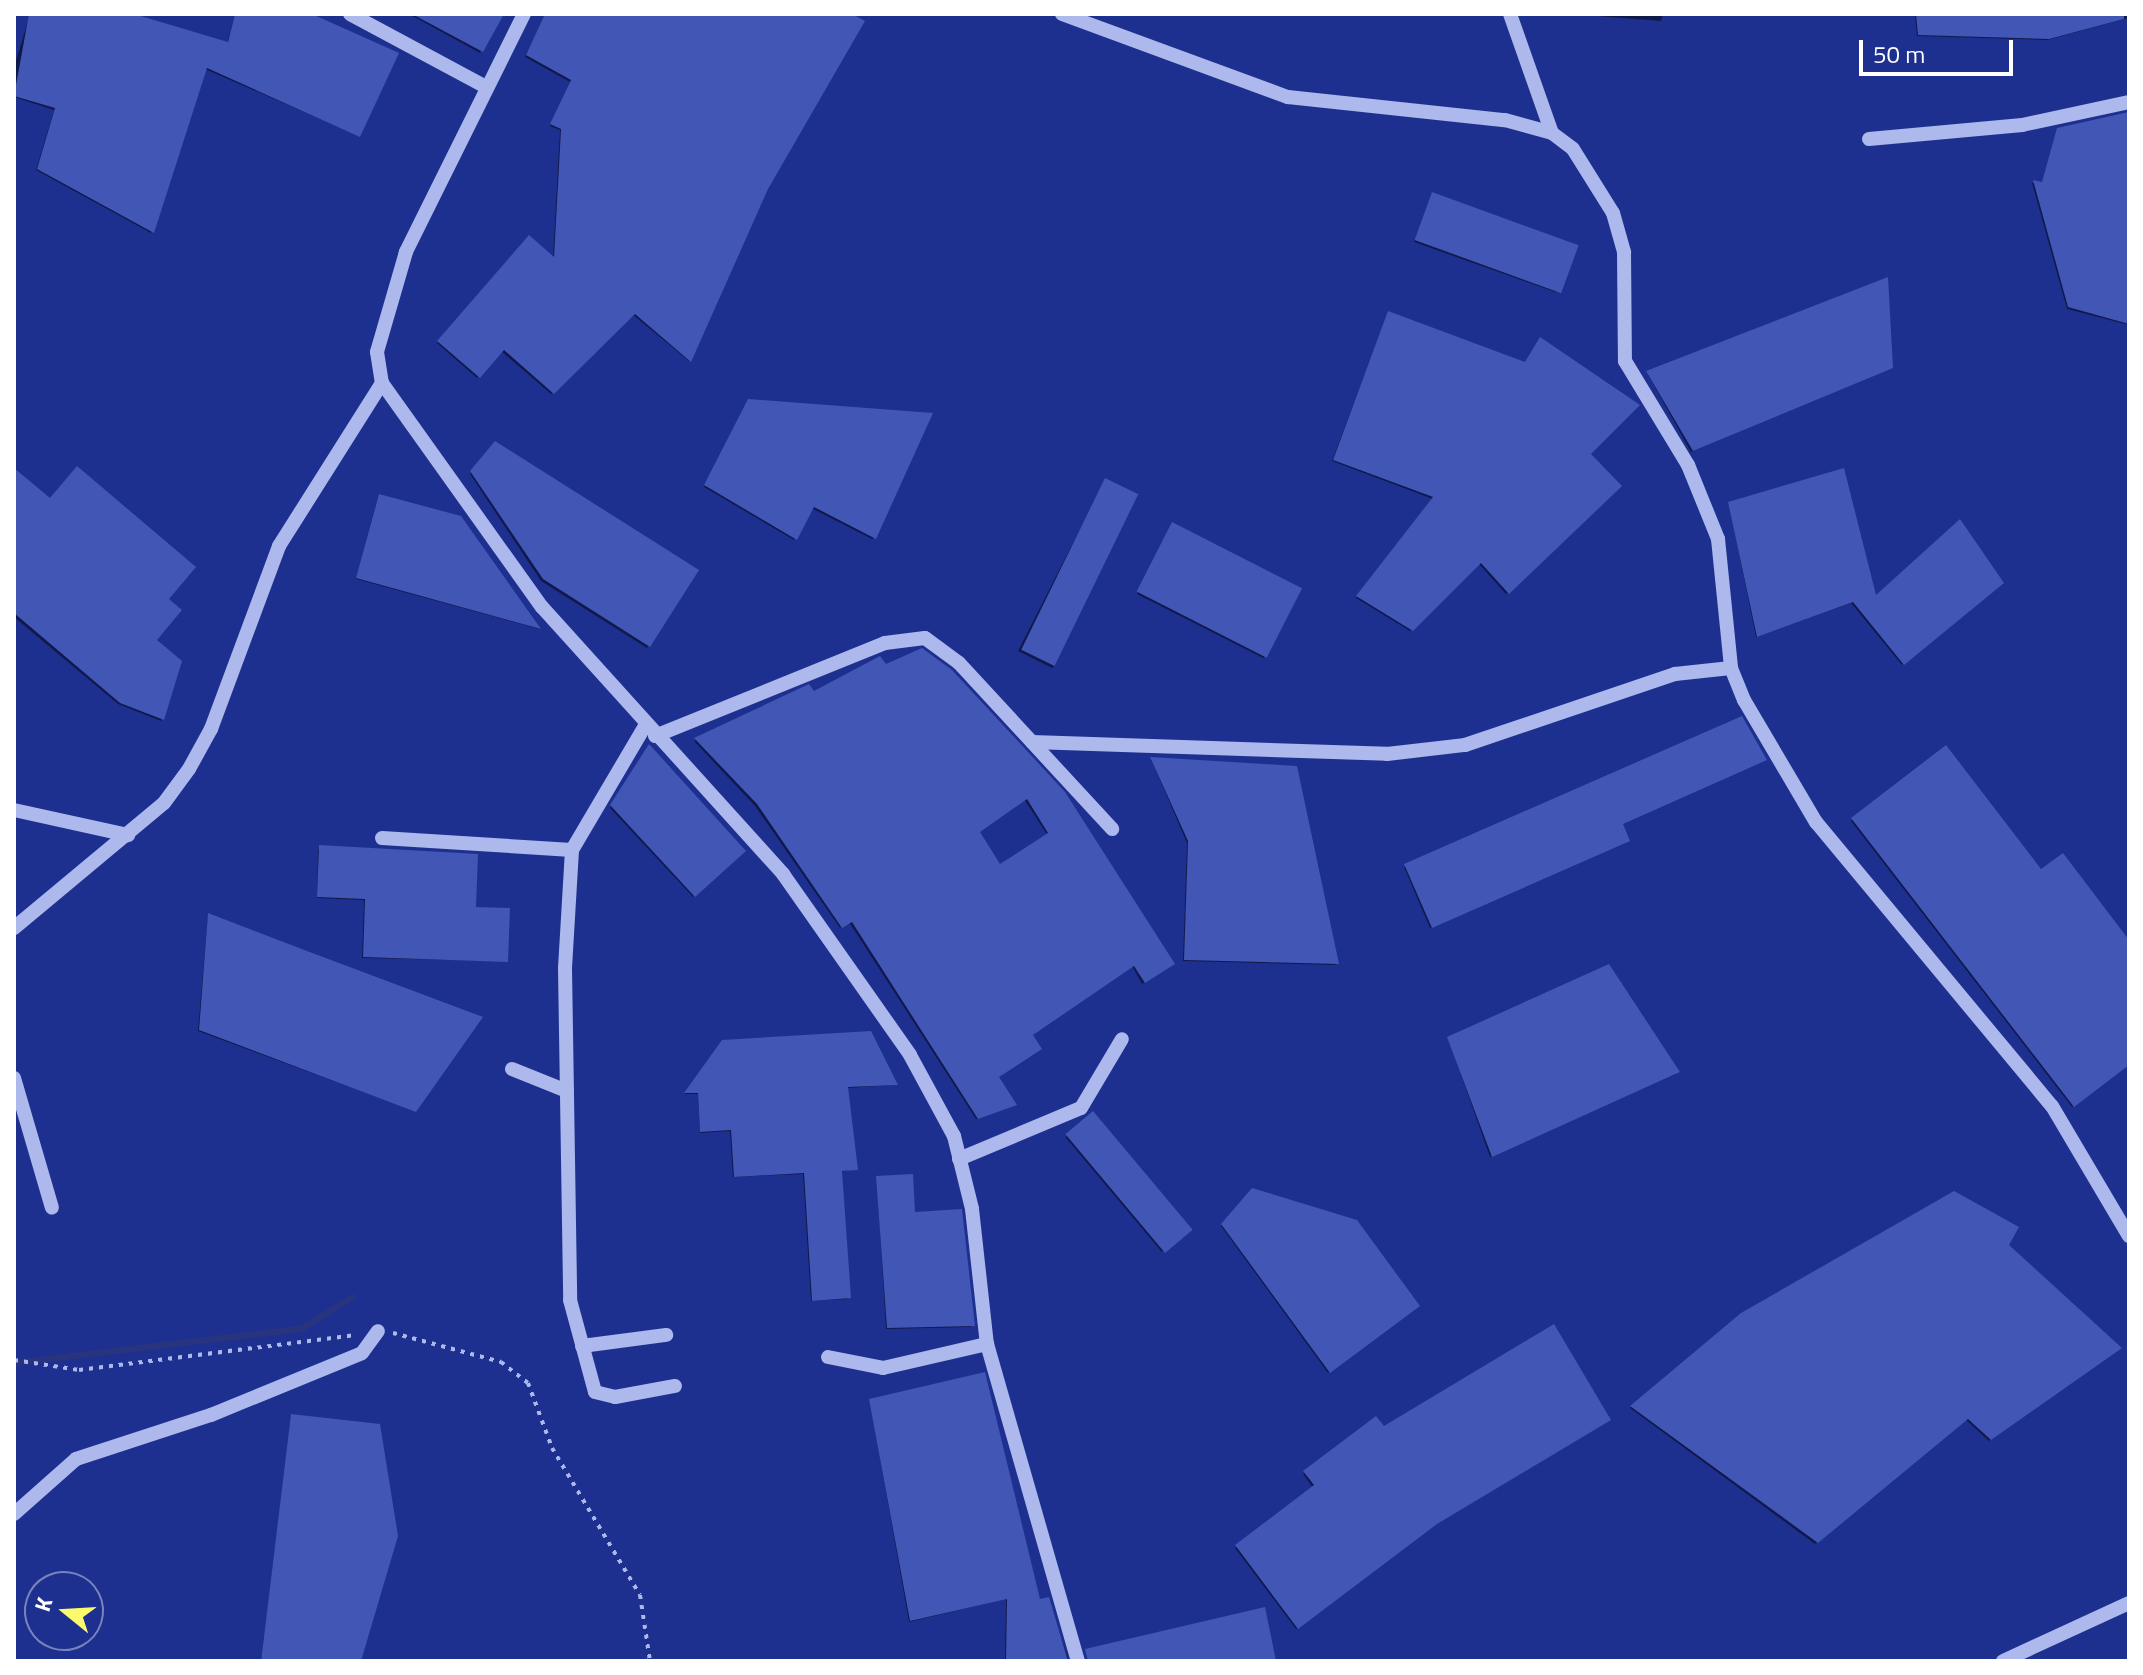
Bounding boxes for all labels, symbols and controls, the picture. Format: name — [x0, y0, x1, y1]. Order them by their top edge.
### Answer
scale bar — [1863, 24, 2017, 74]
text: 50 m — [1873, 36, 1925, 72]
north arrow — [24, 1571, 104, 1651]
text: K — [25, 1593, 61, 1616]

